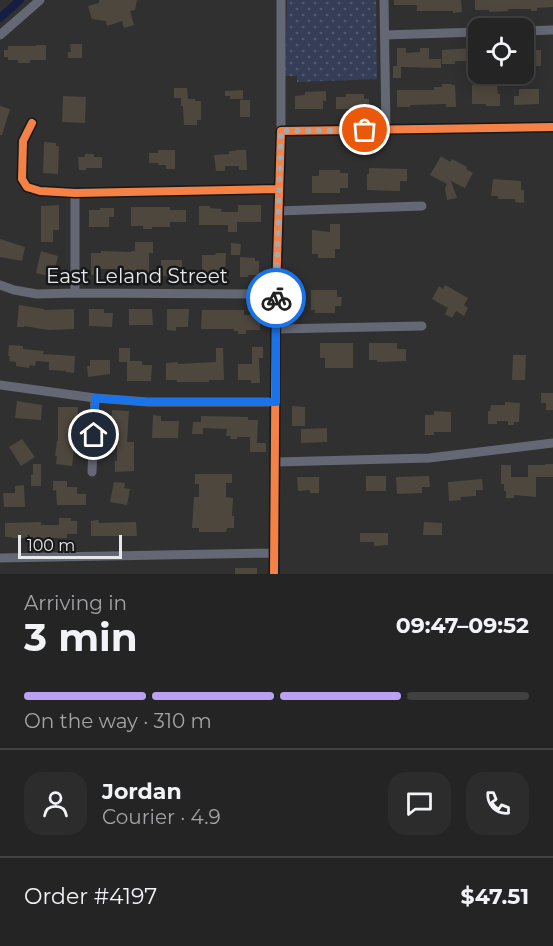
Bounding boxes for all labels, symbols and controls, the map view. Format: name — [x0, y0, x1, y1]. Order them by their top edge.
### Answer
map controls — [468, 18, 534, 84]
button: locate — [468, 18, 534, 84]
pin — [339, 104, 390, 155]
icon: bag — [348, 113, 381, 146]
street label: East Leland Street — [46, 264, 228, 288]
courier — [246, 268, 306, 328]
icon: bike — [260, 282, 293, 315]
pin — [68, 409, 119, 460]
icon: home — [77, 418, 110, 451]
scale bar — [18, 532, 122, 560]
text: 100 m — [27, 536, 75, 555]
text: Arriving in — [24, 591, 127, 615]
text: 09:47–09:52 — [396, 612, 529, 639]
text: 3 min — [24, 613, 138, 661]
text: On the way · 310 m — [24, 709, 212, 733]
button: person — [24, 772, 87, 835]
button: chat — [388, 772, 451, 835]
button: phone — [466, 772, 529, 835]
text: Jordan — [102, 778, 182, 805]
text: Courier · 4.9 — [102, 805, 221, 829]
text: Order #4197 — [24, 883, 157, 910]
text: $47.51 — [460, 883, 529, 910]

